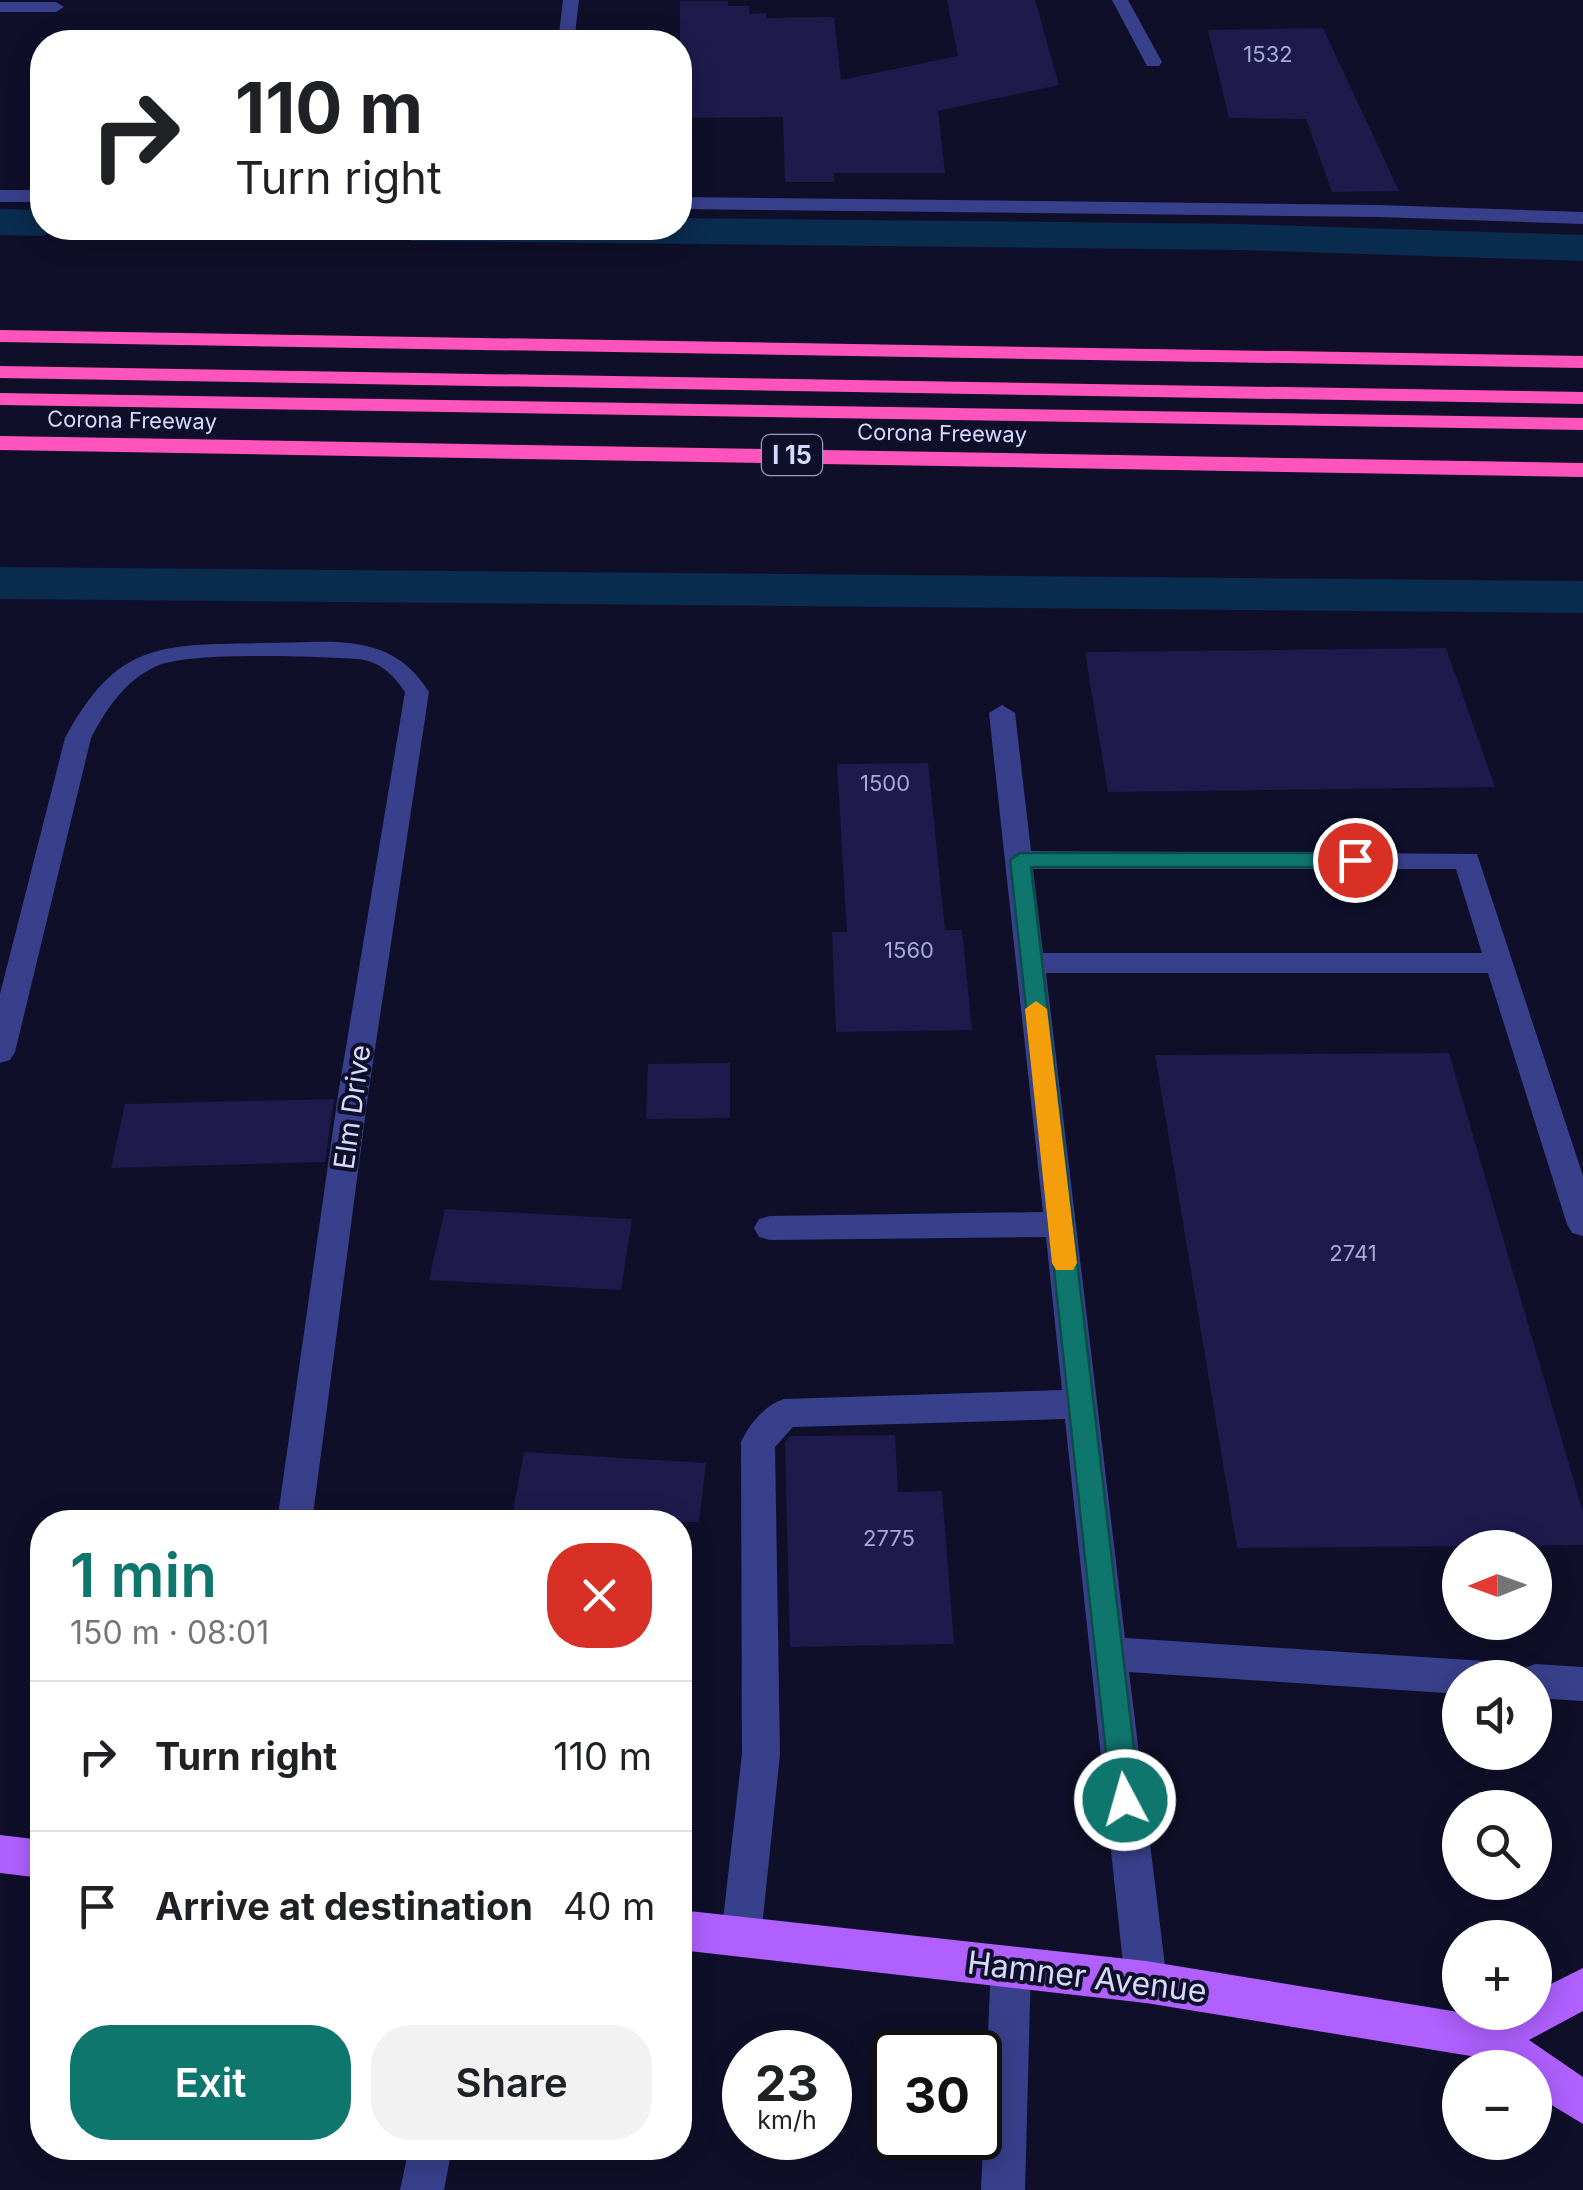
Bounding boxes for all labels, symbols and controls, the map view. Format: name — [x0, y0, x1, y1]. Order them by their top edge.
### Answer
house number: 1532 — [1243, 41, 1293, 67]
text: 110 m — [235, 65, 423, 150]
icon: right — [70, 70, 200, 200]
text: Turn right — [235, 150, 442, 205]
street label: Corona Freeway — [47, 406, 217, 434]
street label: Corona Freeway — [857, 419, 1027, 447]
road number: I 15 — [762, 435, 822, 475]
house number: 1500 — [860, 770, 910, 796]
pin — [1313, 818, 1398, 903]
icon: arrive — [1328, 833, 1383, 888]
house number: 1560 — [884, 937, 934, 963]
street label: Elm Drive — [326, 1042, 378, 1172]
house number: 2741 — [1329, 1240, 1377, 1266]
house number: 2775 — [863, 1525, 915, 1551]
north arrow — [1442, 1530, 1552, 1640]
map controls — [1442, 1530, 1552, 2160]
text: 1 min — [70, 1539, 217, 1611]
button: close — [547, 1543, 652, 1648]
text: 150 m · 08:01 — [70, 1613, 269, 1652]
button: sound — [1442, 1660, 1552, 1770]
icon: right — [70, 1729, 125, 1784]
text: Turn right — [155, 1733, 337, 1779]
text: 110 m — [553, 1733, 652, 1779]
position arrow — [1073, 1748, 1177, 1852]
button: search — [1442, 1790, 1552, 1900]
icon: arrive — [70, 1879, 125, 1934]
text: Arrive at destination — [155, 1883, 533, 1929]
text: 40 m — [563, 1883, 655, 1929]
button: + — [1442, 1920, 1552, 2030]
street label: Hamner Avenue — [965, 1942, 1209, 2011]
button: Exit — [70, 2025, 351, 2140]
button: Share — [371, 2025, 652, 2140]
speed limit sign: 30 — [872, 2030, 1002, 2160]
button: − — [1442, 2050, 1552, 2160]
text: 23 — [755, 2053, 819, 2113]
text: km/h — [757, 2105, 817, 2135]

